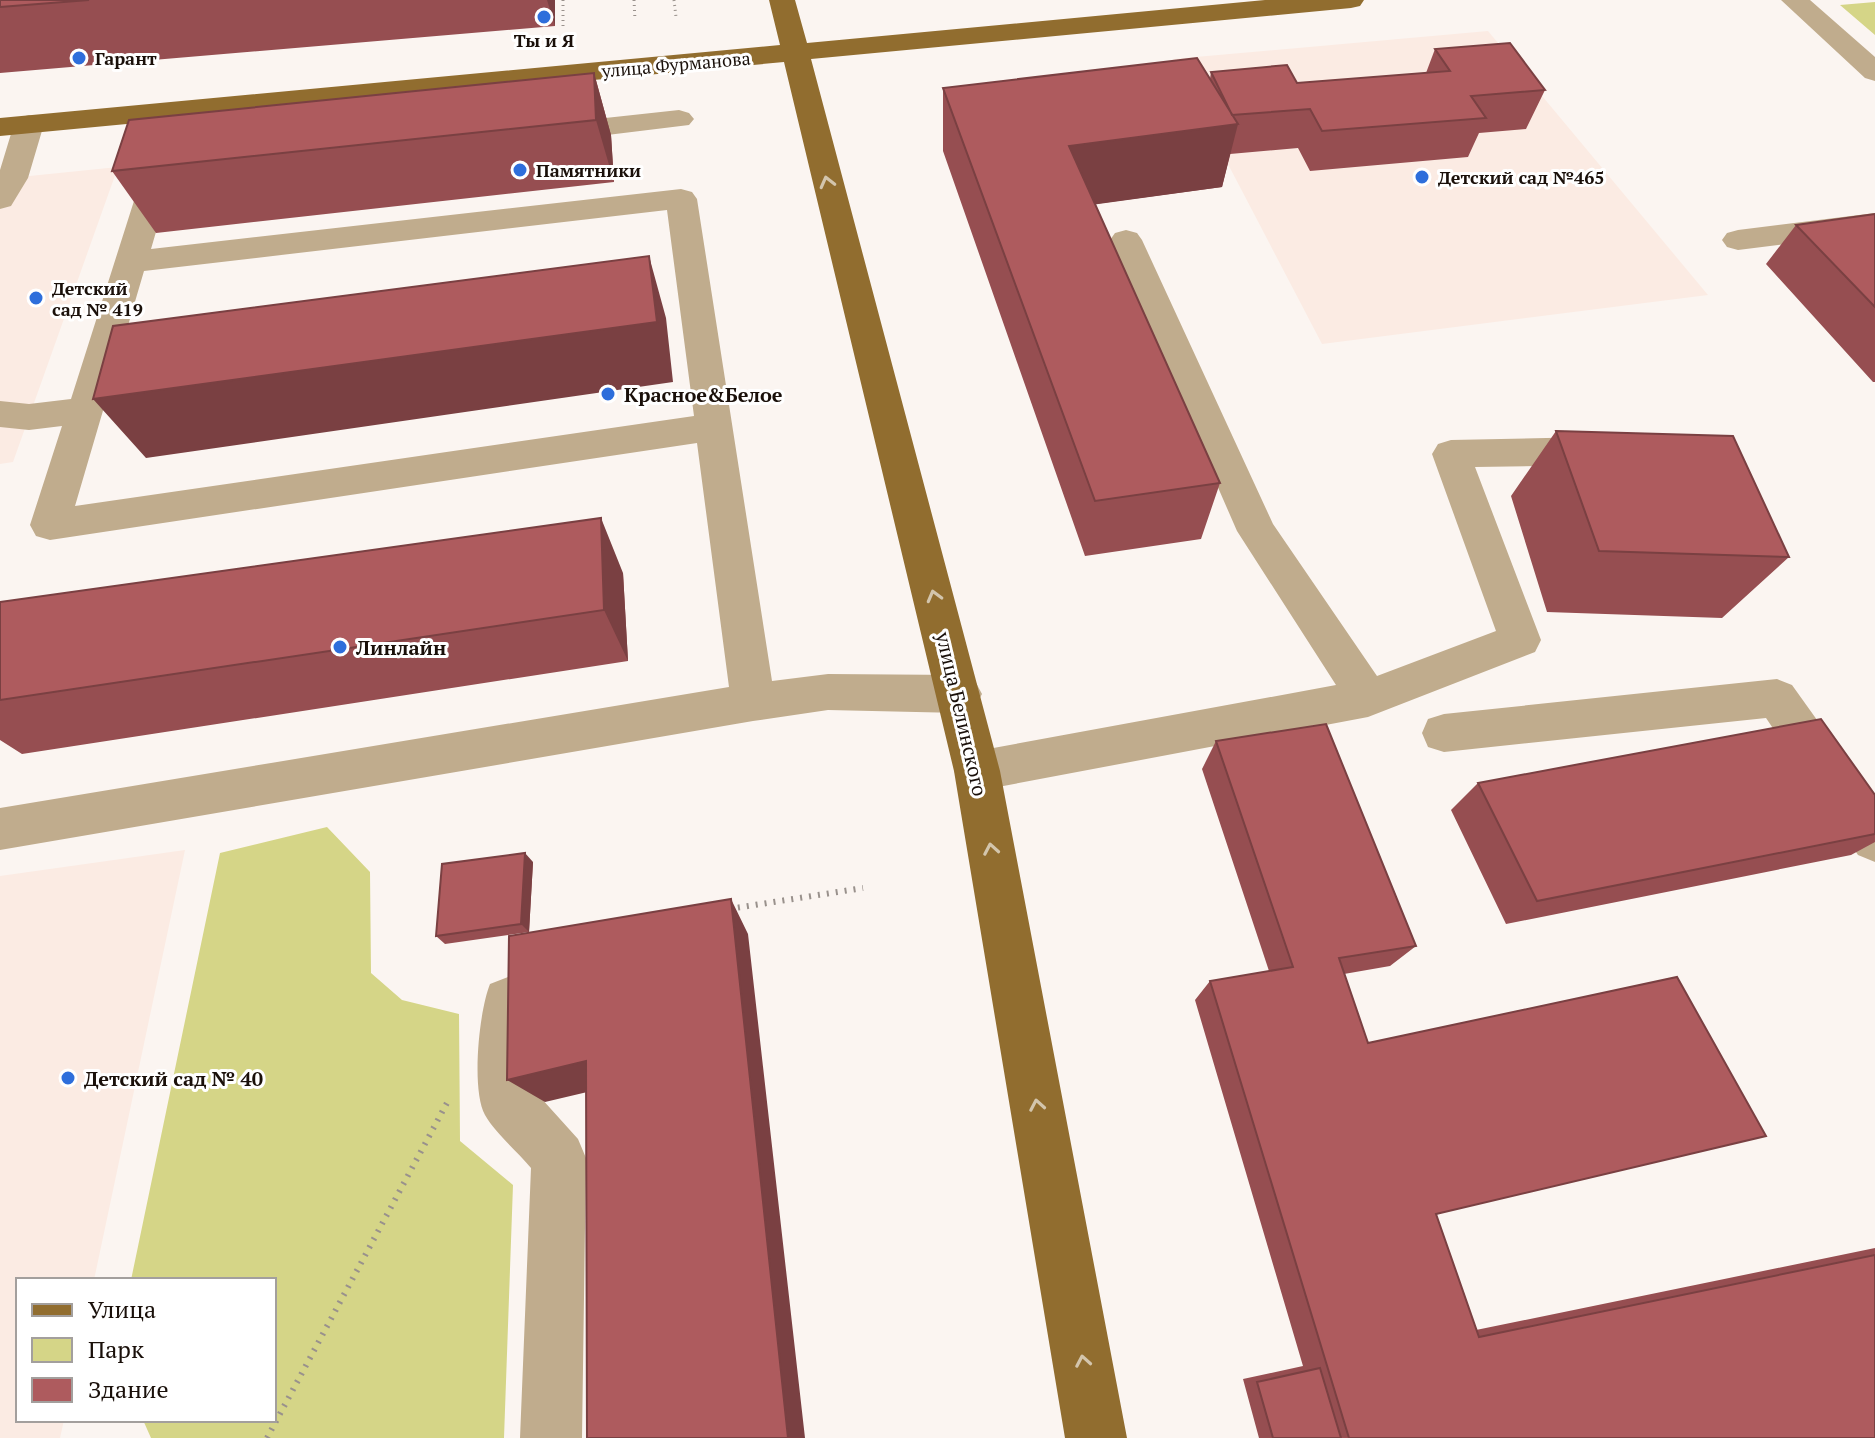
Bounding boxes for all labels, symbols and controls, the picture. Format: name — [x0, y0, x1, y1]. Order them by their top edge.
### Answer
marker: Ты и Я — [535, 8, 553, 26]
place label: Ты и Я — [514, 28, 575, 52]
place label: Гарант — [95, 46, 157, 70]
street label: улица Фурманова — [600, 46, 751, 83]
marker: Гарант — [70, 49, 88, 67]
place label: Памятники — [536, 158, 641, 182]
marker: Памятники — [511, 161, 529, 179]
place label: Детский сад №465 — [1438, 165, 1604, 189]
marker: Детский сад №465 — [1413, 168, 1431, 186]
one-way arrow — [819, 175, 836, 189]
place label: Детский сад № 419 — [52, 276, 143, 321]
marker: Детский сад № 419 — [27, 289, 45, 307]
place label: Красное&Белое — [624, 381, 783, 408]
marker: Красное&Белое — [599, 385, 617, 403]
one-way arrow — [926, 589, 943, 603]
street label: улица Белинского — [930, 628, 994, 799]
place label: Линлайн — [355, 634, 446, 661]
marker: Линлайн — [331, 638, 349, 656]
one-way arrow — [984, 843, 1001, 856]
place label: Детский сад № 40 — [84, 1065, 263, 1092]
marker: Детский сад № 40 — [59, 1069, 77, 1087]
one-way arrow — [1029, 1098, 1046, 1112]
legend — [16, 1278, 276, 1422]
text: Улица — [88, 1293, 156, 1325]
text: Парк — [88, 1333, 144, 1365]
one-way arrow — [1075, 1354, 1092, 1368]
text: Здание — [88, 1373, 169, 1405]

